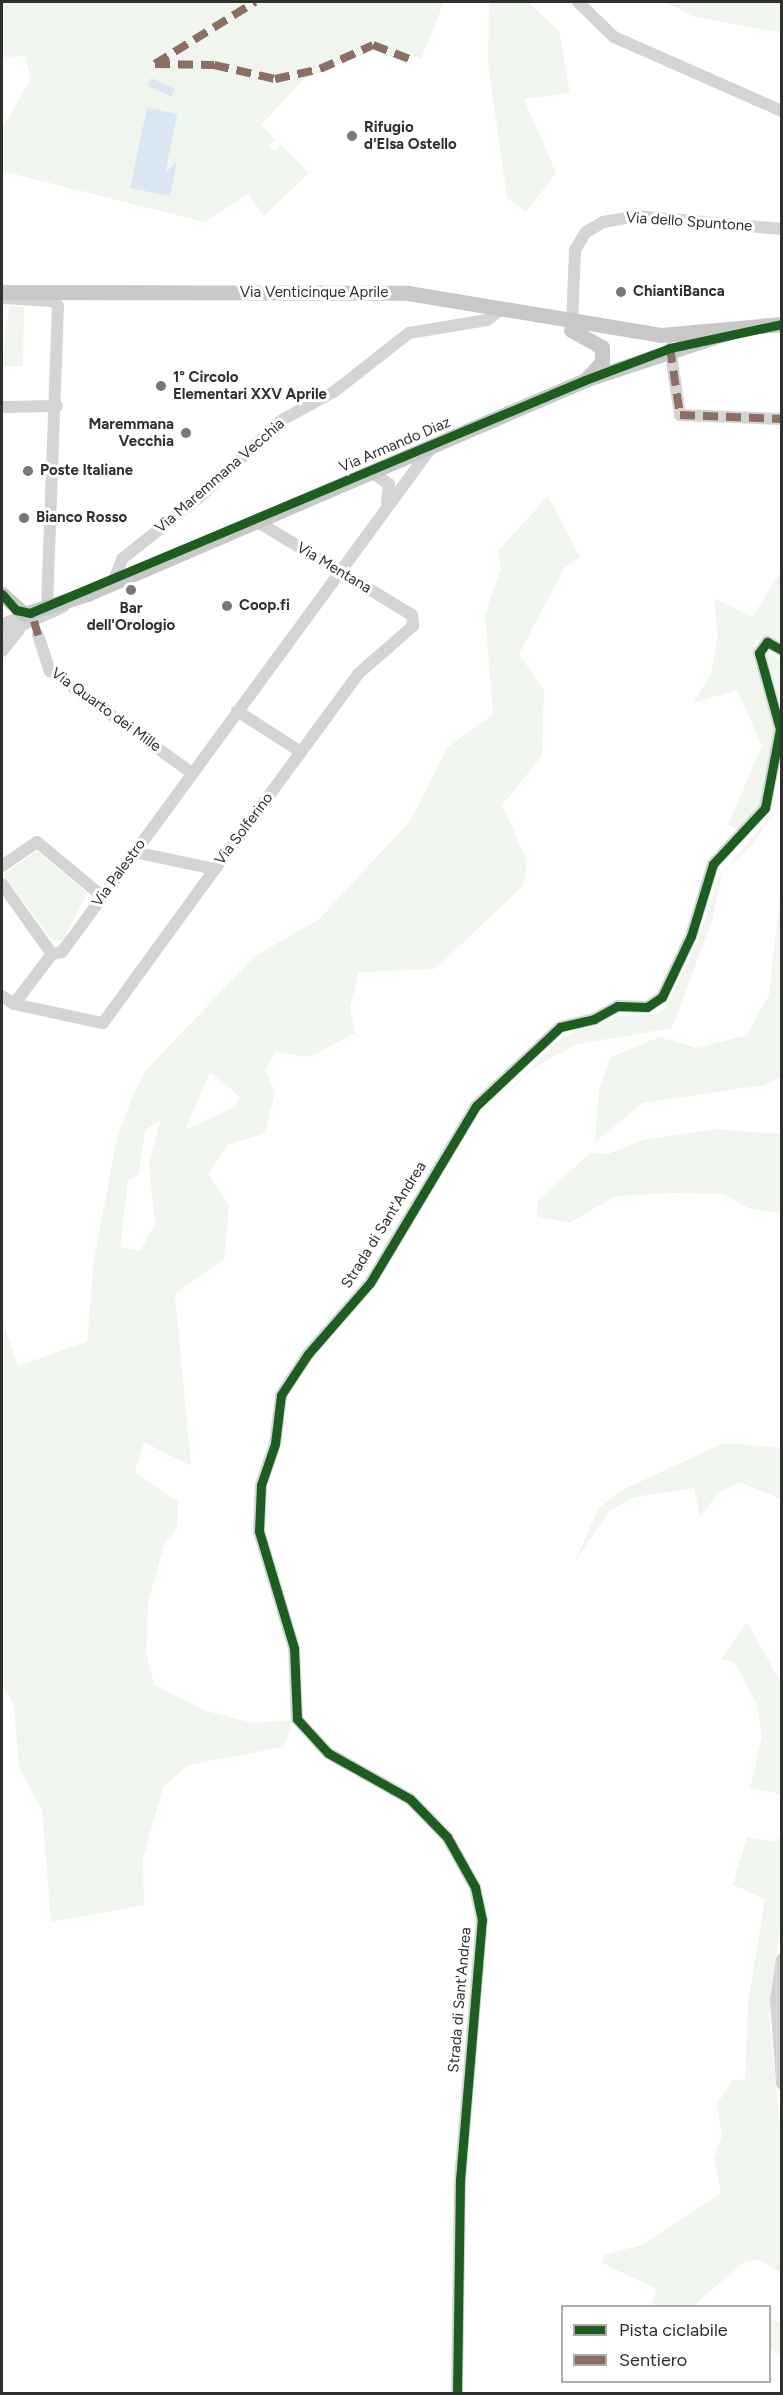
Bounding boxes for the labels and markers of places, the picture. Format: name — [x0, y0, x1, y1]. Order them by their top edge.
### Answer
place label: Rifugio d'Elsa Ostello — [364, 118, 457, 153]
marker: Rifugio d'Elsa Ostello — [345, 129, 359, 143]
place label: ChiantiBanca — [633, 283, 725, 301]
marker: ChiantiBanca — [614, 285, 628, 299]
place label: 1° Circolo Elementari XXV Aprile — [173, 368, 327, 403]
marker: 1° Circolo Elementari XXV Aprile — [154, 379, 168, 393]
place label: Maremmana Vecchia — [88, 415, 174, 450]
marker: Maremmana Vecchia — [179, 426, 193, 440]
place label: Poste Italiane — [40, 462, 133, 480]
marker: Poste Italiane — [21, 464, 35, 478]
place label: Bianco Rosso — [36, 509, 127, 527]
marker: Bianco Rosso — [17, 511, 31, 525]
marker: Bar dell'Orologio — [124, 583, 138, 597]
place label: Coop.fi — [239, 597, 290, 615]
place label: Bar dell'Orologio — [87, 599, 175, 634]
marker: Coop.fi — [220, 599, 234, 613]

